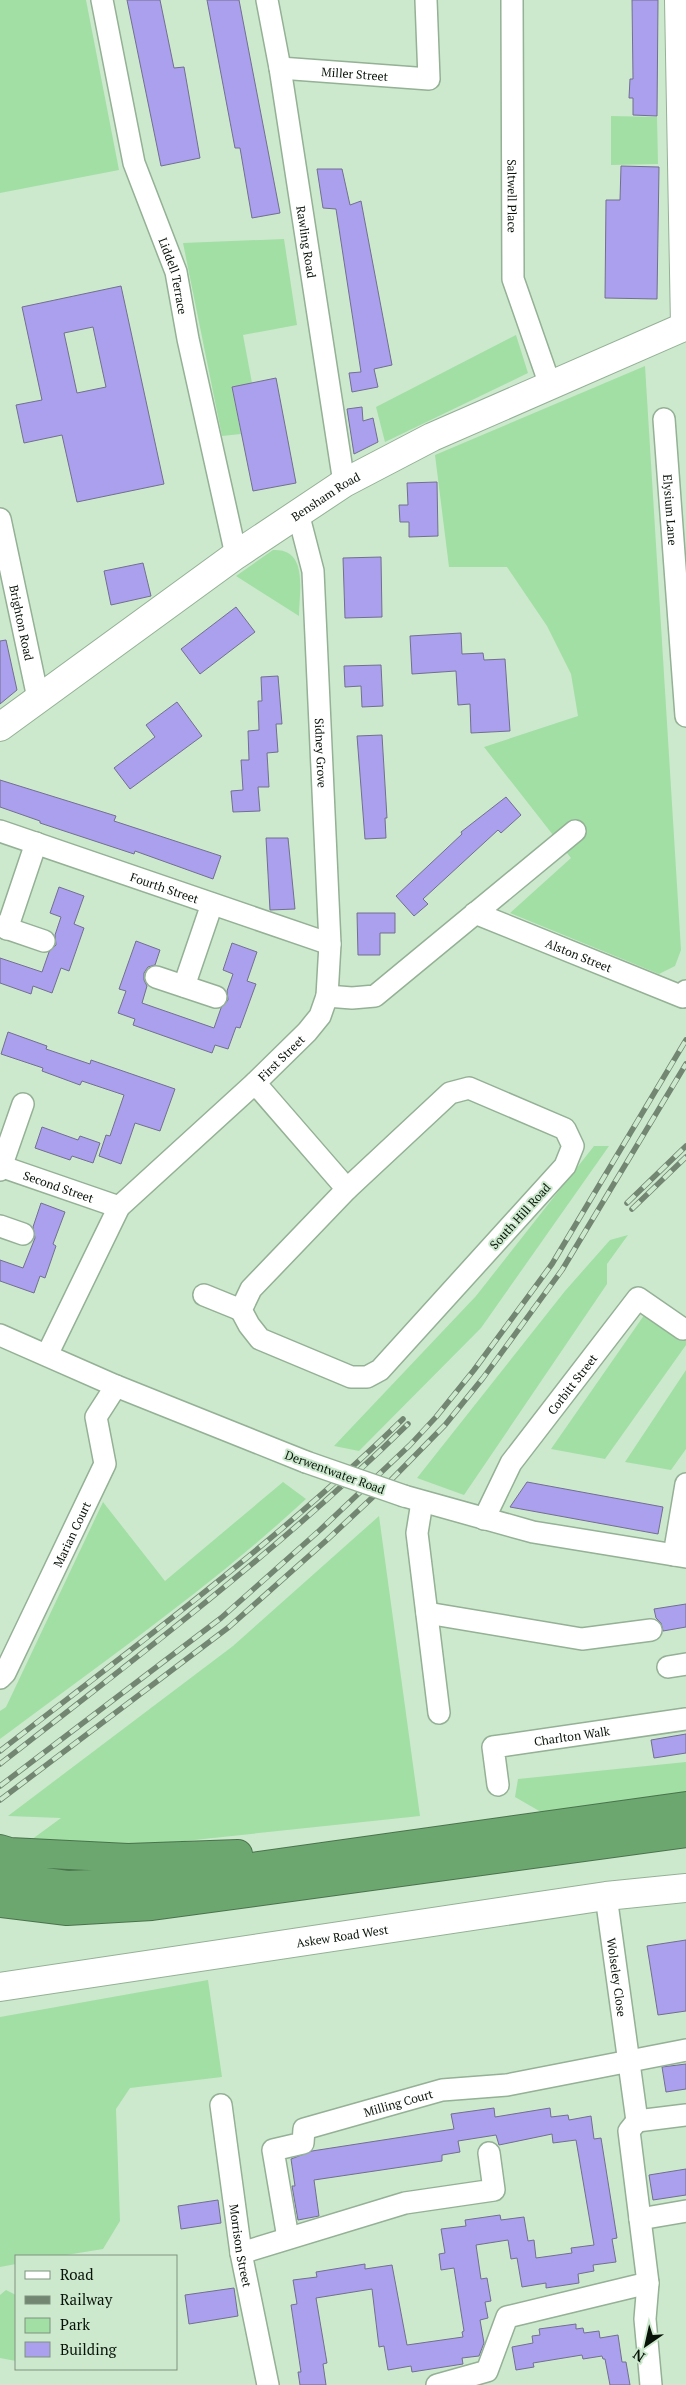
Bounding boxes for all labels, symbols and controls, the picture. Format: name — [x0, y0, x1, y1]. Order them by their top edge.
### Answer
street label: Miller Street — [321, 64, 389, 84]
street label: Saltwell Place — [505, 159, 520, 233]
street label: Rawling Road — [294, 205, 320, 279]
street label: Liddell Terrace — [156, 235, 191, 315]
street label: Bensham Road — [288, 468, 363, 524]
street label: Elysium Lane — [661, 474, 681, 546]
street label: Brighton Road — [7, 584, 37, 662]
street label: Sidney Grove — [312, 718, 330, 788]
street label: Fourth Street — [129, 869, 201, 906]
street label: Alston Street — [543, 935, 615, 975]
street label: First Street — [255, 1031, 308, 1084]
street label: Second Street — [22, 1167, 96, 1205]
street label: South Hill Road — [486, 1180, 554, 1252]
street label: Corbitt Street — [544, 1350, 600, 1417]
street label: Derwentwater Road — [283, 1447, 387, 1497]
street label: Marian Court — [49, 1498, 94, 1569]
street label: Charlton Walk — [533, 1723, 612, 1748]
street label: Askew Road West — [295, 1921, 390, 1950]
street label: Wolseley Close — [604, 1937, 630, 2018]
street label: Milling Court — [362, 2085, 435, 2119]
street label: Morrison Street — [227, 2203, 255, 2289]
legend — [15, 2255, 178, 2370]
text: Road — [60, 2264, 93, 2284]
text: Railway — [60, 2289, 113, 2309]
text: Park — [60, 2314, 90, 2334]
north arrow — [621, 2320, 671, 2370]
text: Building — [60, 2339, 118, 2359]
text: N — [628, 2345, 648, 2367]

